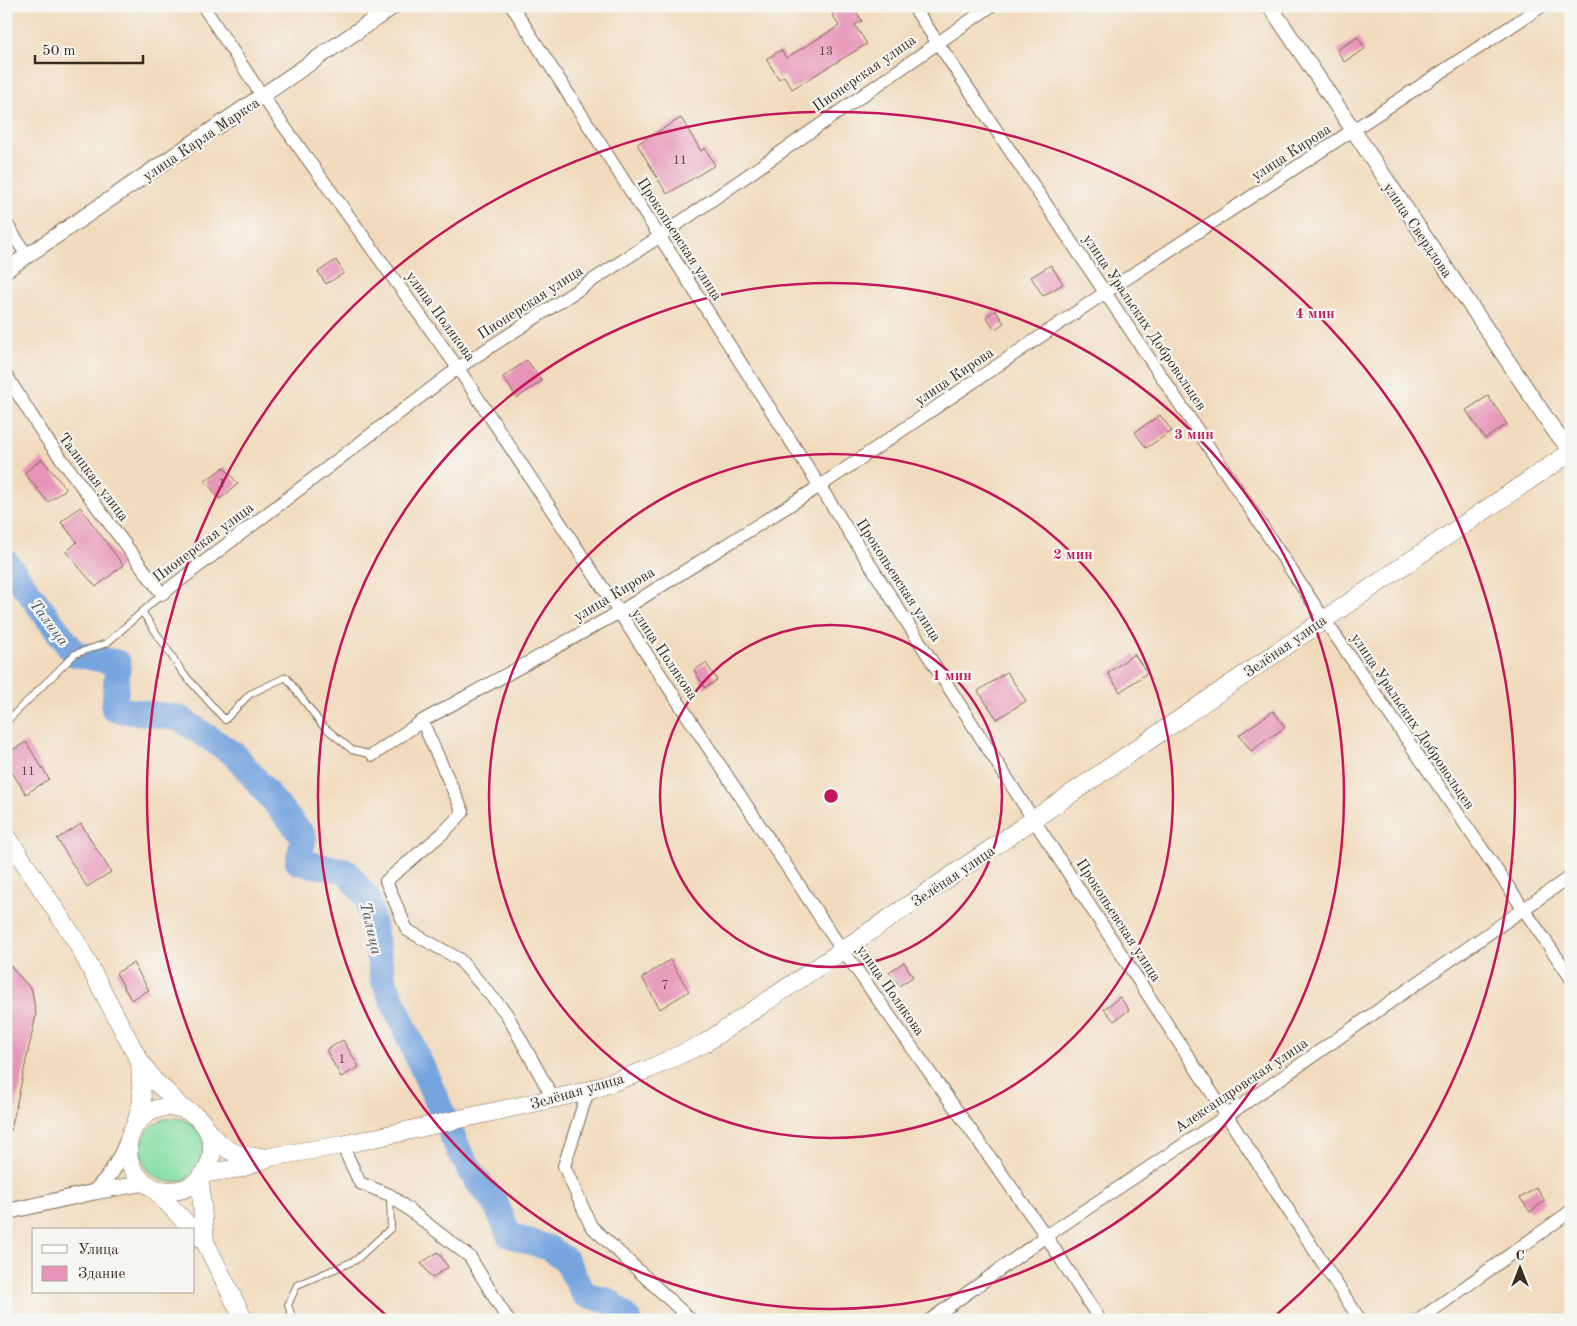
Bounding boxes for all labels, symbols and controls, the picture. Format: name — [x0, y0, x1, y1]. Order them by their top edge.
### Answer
scale bar — [35, 32, 142, 64]
street label: Пионерская улица — [811, 33, 920, 115]
text: 50 m — [42, 44, 76, 59]
house number: 13 — [819, 46, 833, 58]
street label: улица Карла Маркса — [141, 95, 263, 185]
street label: улица Кирова — [1249, 122, 1335, 184]
house number: 11 — [673, 155, 687, 167]
street label: Прокопьевская улица — [633, 176, 724, 304]
street label: улица Свердлова — [1379, 181, 1454, 282]
street label: улица Уральских Добровольцев — [1079, 232, 1208, 414]
street label: Пионерская улица — [476, 263, 587, 343]
street label: улица Полякова — [402, 269, 478, 365]
text: 4 мин — [1295, 307, 1335, 322]
street label: улица Кирова — [913, 345, 997, 409]
text: 3 мин — [1174, 428, 1214, 443]
street label: Талицкая улица — [55, 431, 131, 525]
house number: 1 — [219, 478, 225, 490]
street label: Пионерская улица — [151, 500, 258, 586]
street label: Прокопьевская улица — [852, 517, 943, 645]
text: 2 мин — [1053, 548, 1093, 563]
street label: улица Кирова — [572, 565, 658, 625]
water label: Талица — [26, 597, 71, 650]
street label: улица Полякова — [628, 606, 700, 704]
street label: Зелёная улица — [1242, 613, 1330, 681]
street label: улица Уральских Добровольцев — [1347, 631, 1476, 813]
text: 1 мин — [932, 669, 972, 684]
house number: 11 — [21, 766, 35, 778]
centre of rings — [822, 787, 840, 805]
street label: Зелёная улица — [910, 844, 999, 911]
street label: Прокопьевская улица — [1072, 857, 1163, 985]
water label: Талица — [356, 900, 384, 957]
street label: улица Полякова — [853, 943, 927, 1039]
house number: 7 — [662, 980, 668, 992]
street label: Александровская улица — [1172, 1036, 1312, 1136]
house number: 1 — [339, 1054, 345, 1066]
street label: Зелёная улица — [529, 1072, 627, 1113]
legend — [32, 1228, 195, 1294]
text: Улица — [78, 1243, 119, 1258]
north arrow — [1494, 1244, 1544, 1294]
text: С — [1515, 1249, 1525, 1263]
text: Здание — [78, 1267, 125, 1282]

